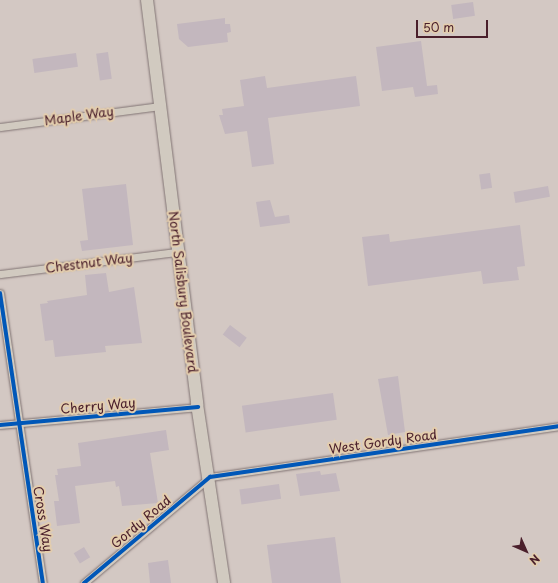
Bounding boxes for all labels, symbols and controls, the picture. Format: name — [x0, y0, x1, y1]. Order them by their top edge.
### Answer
scale bar — [418, 12, 490, 38]
text: 50 m — [423, 18, 454, 36]
street label: Maple Way — [43, 103, 115, 129]
street label: North Salisbury Boulevard — [165, 209, 201, 375]
street label: Chestnut Way — [45, 250, 133, 276]
street label: Cherry Way — [60, 395, 136, 417]
street label: West Gordy Road — [328, 427, 438, 457]
street label: Cross Way — [30, 485, 56, 553]
street label: Gordy Road — [108, 492, 174, 552]
north arrow — [506, 531, 546, 571]
text: N — [526, 551, 544, 569]

